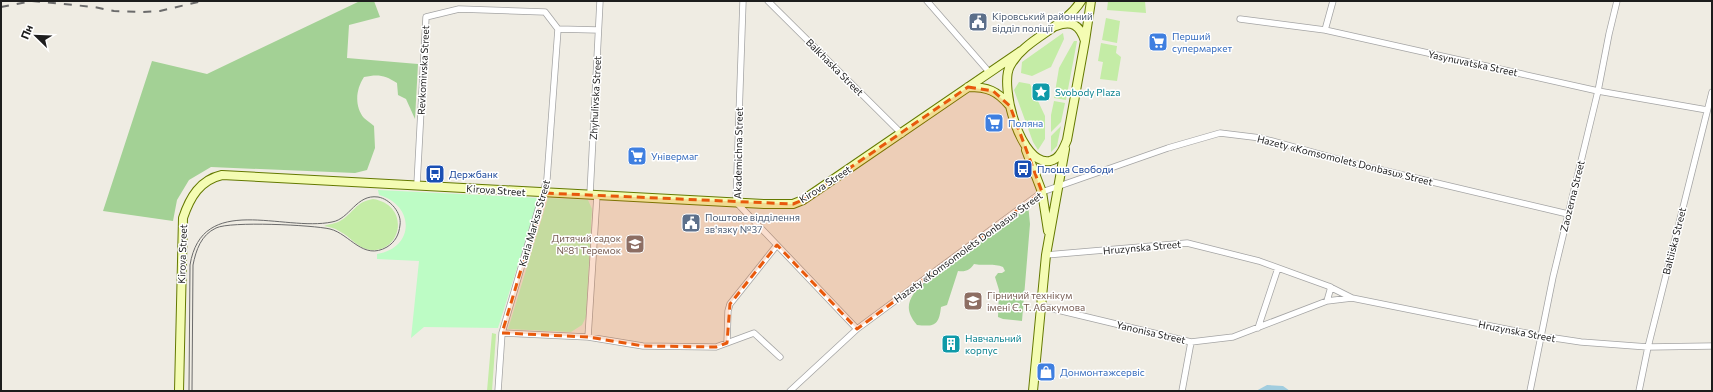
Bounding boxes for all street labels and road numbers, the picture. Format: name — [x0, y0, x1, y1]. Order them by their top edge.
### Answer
street label: Revkomivska Street — [415, 25, 431, 115]
street label: Balkhaska Street — [804, 36, 866, 98]
street label: Yasynuvatska Street — [1427, 48, 1519, 78]
street label: Zhyhulivska Street — [587, 56, 603, 140]
street label: Akademichna Street — [731, 107, 745, 199]
street label: Hazety «Komsomolets Donbasu» Street — [1256, 132, 1434, 188]
street label: Zaozerna Street — [1557, 159, 1587, 233]
street label: Kirova Street — [797, 163, 853, 205]
street label: Karla Marksa Street — [516, 178, 552, 268]
street label: Kirova Street — [466, 182, 526, 198]
street label: Hazety «Komsomolets Donbasu» Street — [891, 189, 1045, 305]
street label: Baltiiska Street — [1660, 206, 1688, 276]
street label: Kirova Street — [175, 224, 189, 284]
street label: Hruzynska Street — [1102, 238, 1182, 256]
street label: Yanonisa Street — [1115, 318, 1187, 346]
street label: Hruzynska Street — [1477, 318, 1557, 344]

